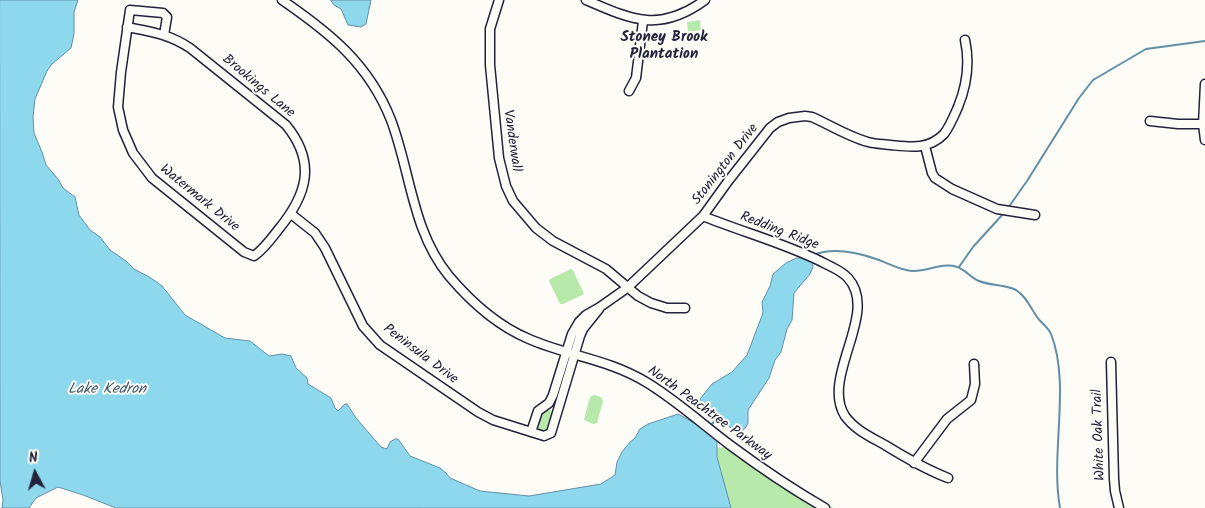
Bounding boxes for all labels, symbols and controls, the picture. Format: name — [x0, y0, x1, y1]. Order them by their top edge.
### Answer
district label: Stoney Brook Plantation — [621, 29, 707, 64]
street label: Brookings Lane — [218, 52, 298, 122]
street label: Vanderwall — [498, 109, 524, 173]
street label: Stonington Drive — [689, 121, 763, 209]
street label: Watermark Drive — [156, 162, 242, 236]
street label: Redding Ridge — [737, 209, 821, 255]
street label: Peninsula Drive — [379, 321, 461, 389]
street label: North Peachtree Parkway — [644, 363, 774, 465]
water label: Lake Kedron — [68, 381, 146, 399]
street label: White Oak Trail — [1090, 389, 1110, 481]
text: N — [28, 447, 39, 469]
north arrow — [10, 448, 60, 498]

